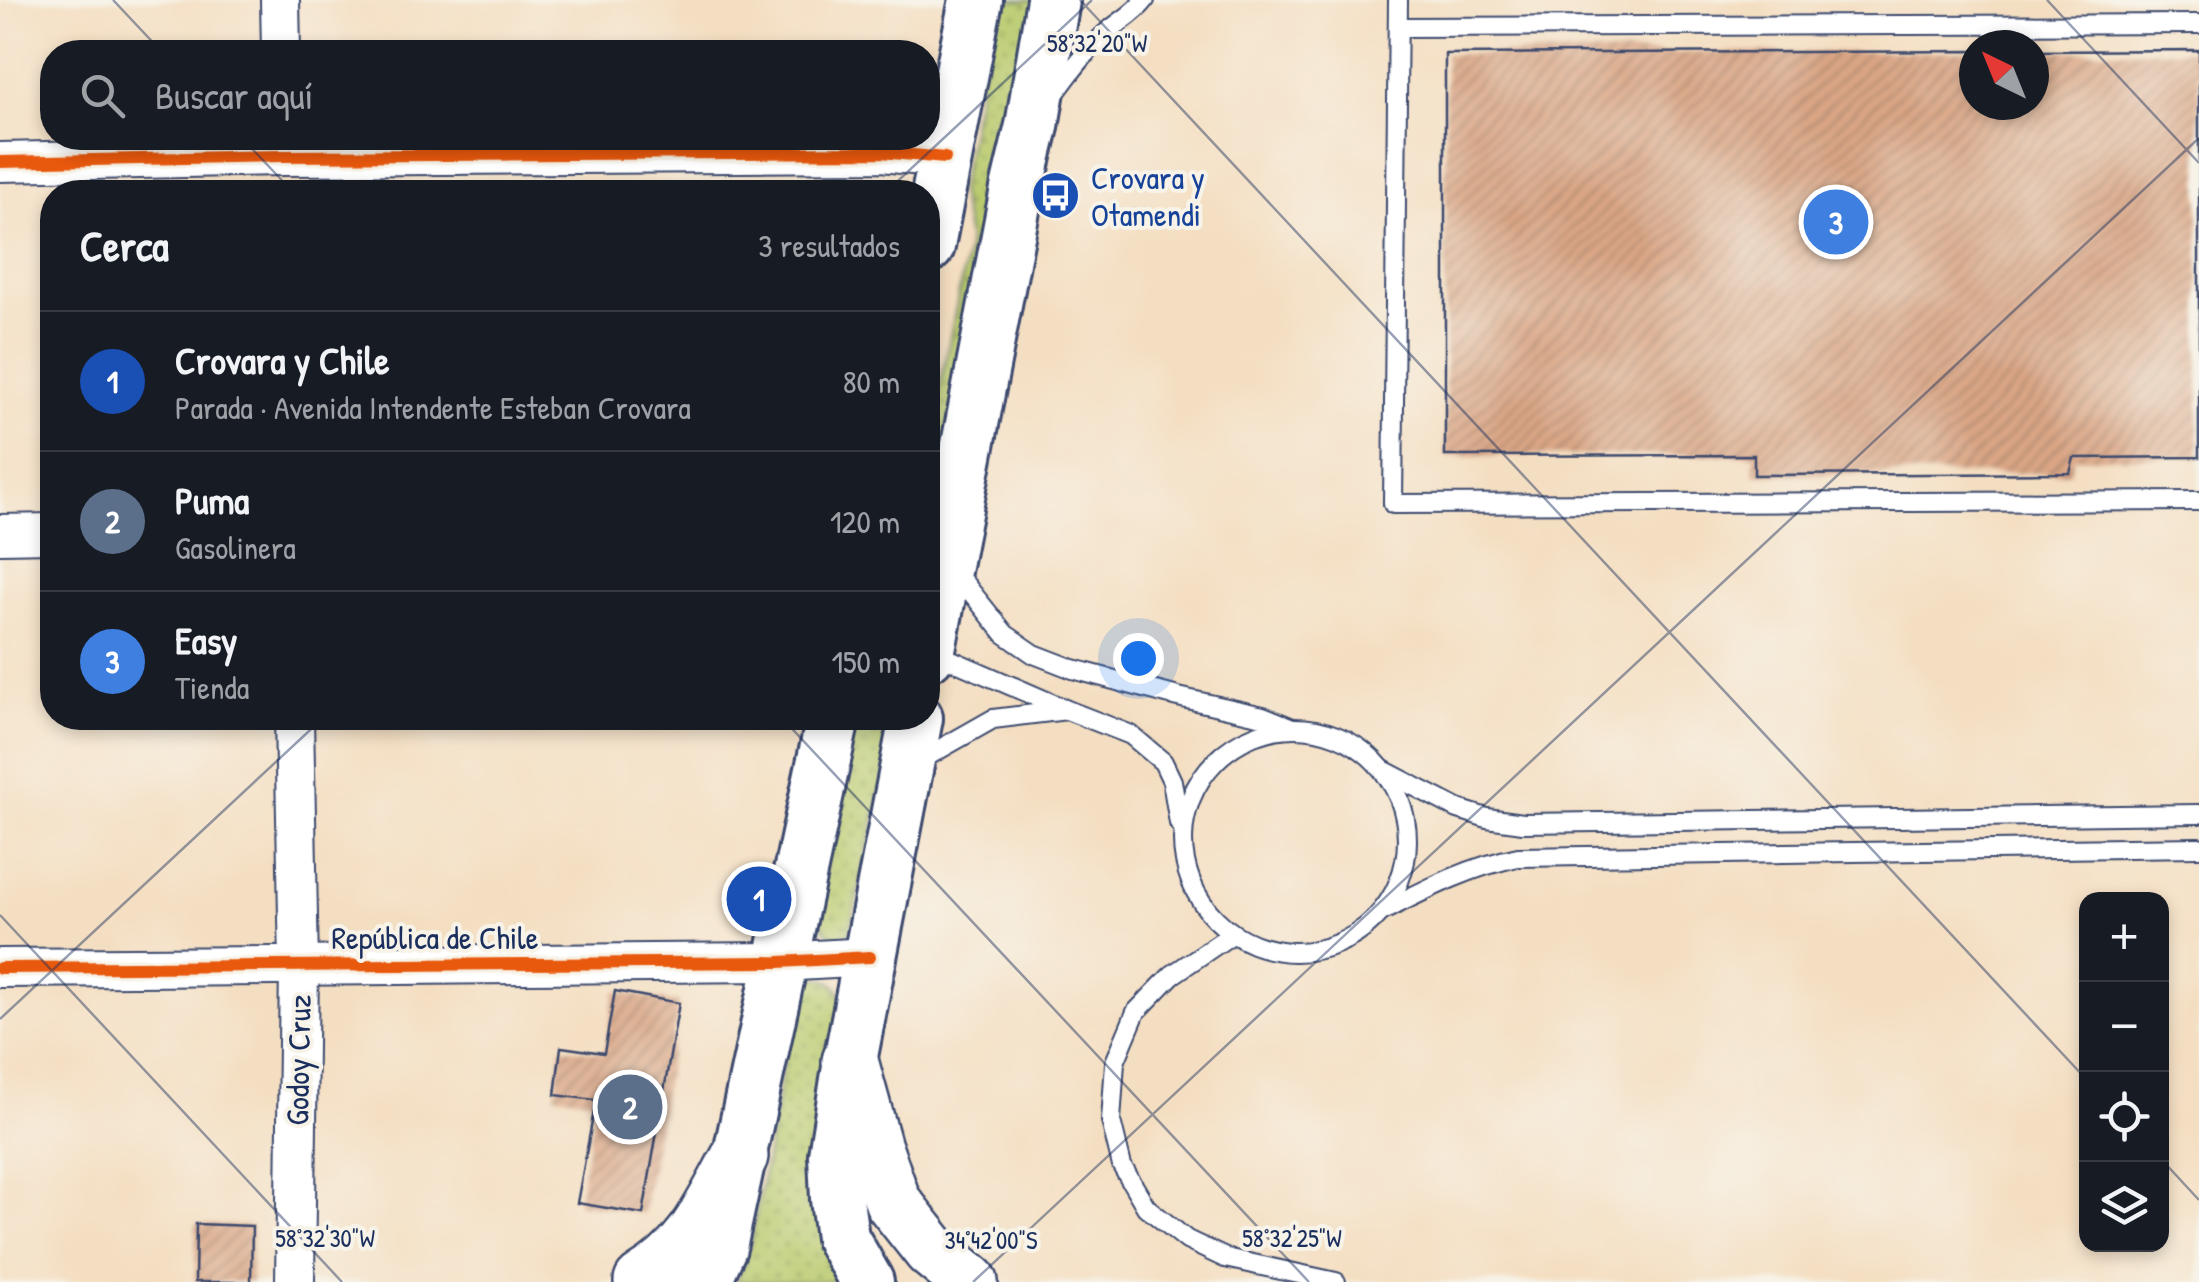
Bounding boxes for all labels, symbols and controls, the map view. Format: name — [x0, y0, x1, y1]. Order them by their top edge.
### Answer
text: 58°32'20"W — [1047, 26, 1148, 60]
north arrow — [1959, 30, 2049, 120]
search box — [40, 40, 940, 150]
icon: search — [75, 68, 130, 123]
text: Buscar aquí — [155, 69, 313, 121]
place label: Crovara y Otamendi — [1091, 156, 1205, 236]
bus stop icon: Crovara y Otamendi — [1030, 169, 1082, 221]
pin: 3 — [1804, 184, 1868, 260]
text: Cerca — [80, 217, 169, 274]
text: 3 resultados — [758, 224, 900, 267]
text: Crovara y Chile — [175, 334, 389, 386]
text: 1 — [107, 360, 118, 403]
text: 80 m — [843, 360, 900, 403]
text: Parada · Avenida Intendente Esteban Crovara — [175, 386, 691, 429]
text: Puma — [175, 474, 249, 526]
text: 2 — [105, 500, 120, 543]
text: 120 m — [830, 500, 900, 543]
text: Gasolinera — [175, 526, 296, 569]
text: Easy — [175, 614, 237, 666]
your location — [1113, 633, 1164, 684]
text: 3 — [105, 640, 120, 683]
text: 150 m — [831, 640, 900, 683]
text: Tienda — [175, 666, 249, 709]
pin: 1 — [726, 862, 792, 936]
map controls — [2079, 892, 2169, 1252]
button: + — [2079, 892, 2169, 982]
street label: República de Chile — [332, 916, 539, 959]
button: − — [2079, 982, 2169, 1072]
street label: Godoy Cruz — [275, 994, 321, 1126]
pin: 2 — [598, 1070, 662, 1144]
button: locate — [2079, 1072, 2169, 1162]
button: layers — [2079, 1162, 2169, 1252]
text: 58°32'30"W — [275, 1221, 375, 1255]
text: 58°32'25"W — [1242, 1221, 1342, 1255]
text: 34°42'00"S — [944, 1223, 1038, 1257]

